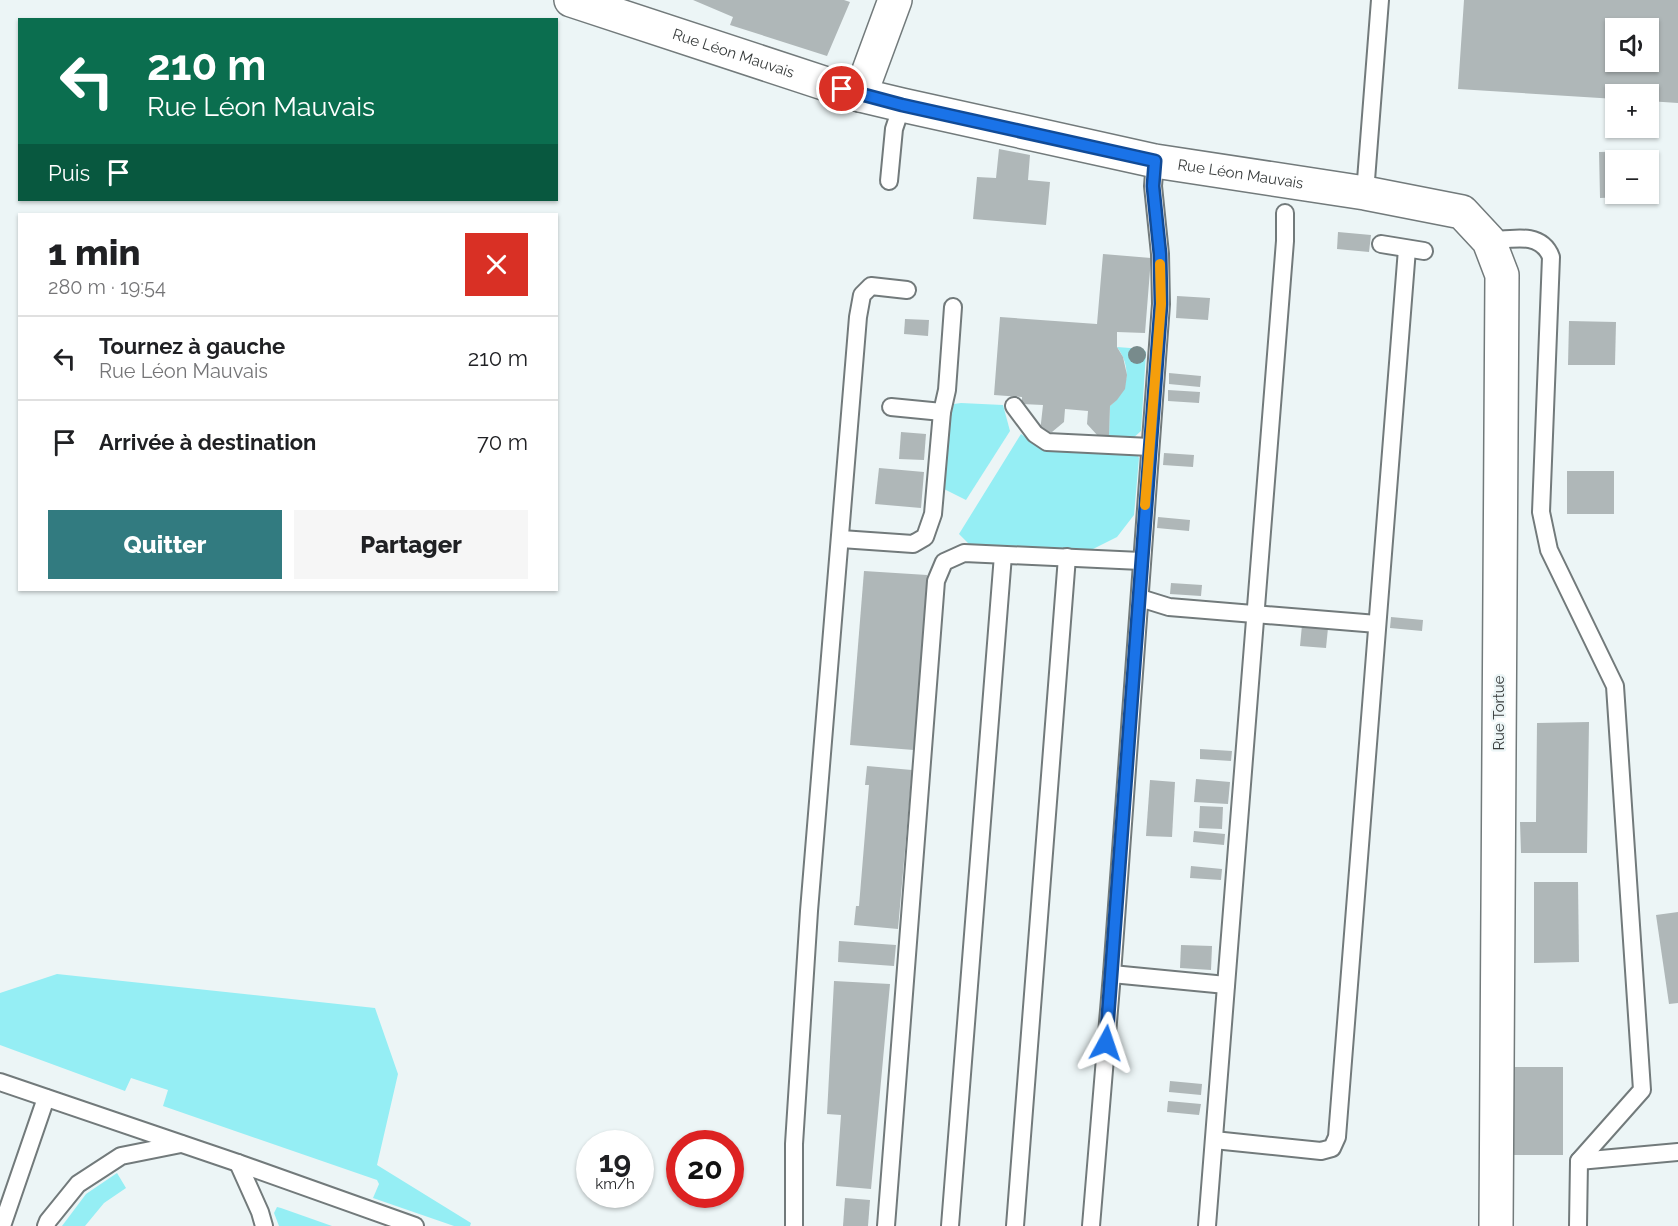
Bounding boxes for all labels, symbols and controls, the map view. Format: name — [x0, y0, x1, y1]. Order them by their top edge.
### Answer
map controls — [1605, 18, 1659, 204]
button: sound — [1605, 18, 1659, 72]
street label: Rue Léon Mauvais — [670, 25, 797, 82]
text: 210 m — [147, 41, 266, 90]
icon: left — [48, 42, 126, 120]
pin — [816, 63, 867, 114]
icon: arrive — [825, 72, 858, 105]
button: + — [1605, 84, 1659, 138]
text: Rue Léon Mauvais — [147, 91, 375, 122]
button: − — [1605, 150, 1659, 204]
icon: arrive — [102, 156, 135, 189]
street label: Rue Léon Mauvais — [1176, 156, 1305, 192]
text: Puis — [48, 160, 90, 186]
text: 1 min — [48, 231, 140, 273]
button: close — [465, 233, 528, 296]
text: 280 m · 19:54 — [48, 275, 166, 299]
text: Tournez à gauche — [99, 333, 285, 359]
icon: left — [48, 342, 81, 375]
text: 210 m — [468, 345, 528, 371]
text: Rue Léon Mauvais — [99, 359, 268, 383]
icon: arrive — [48, 426, 81, 459]
text: Arrivée à destination — [99, 429, 316, 455]
text: 70 m — [477, 429, 528, 455]
button: Quitter — [48, 510, 282, 579]
button: Partager — [294, 510, 528, 579]
street label: Rue Tortue — [1490, 675, 1508, 751]
position arrow — [1074, 1011, 1138, 1075]
speed limit sign: 20 — [666, 1130, 744, 1208]
text: 19 — [599, 1144, 631, 1179]
text: km/h — [595, 1175, 635, 1193]

